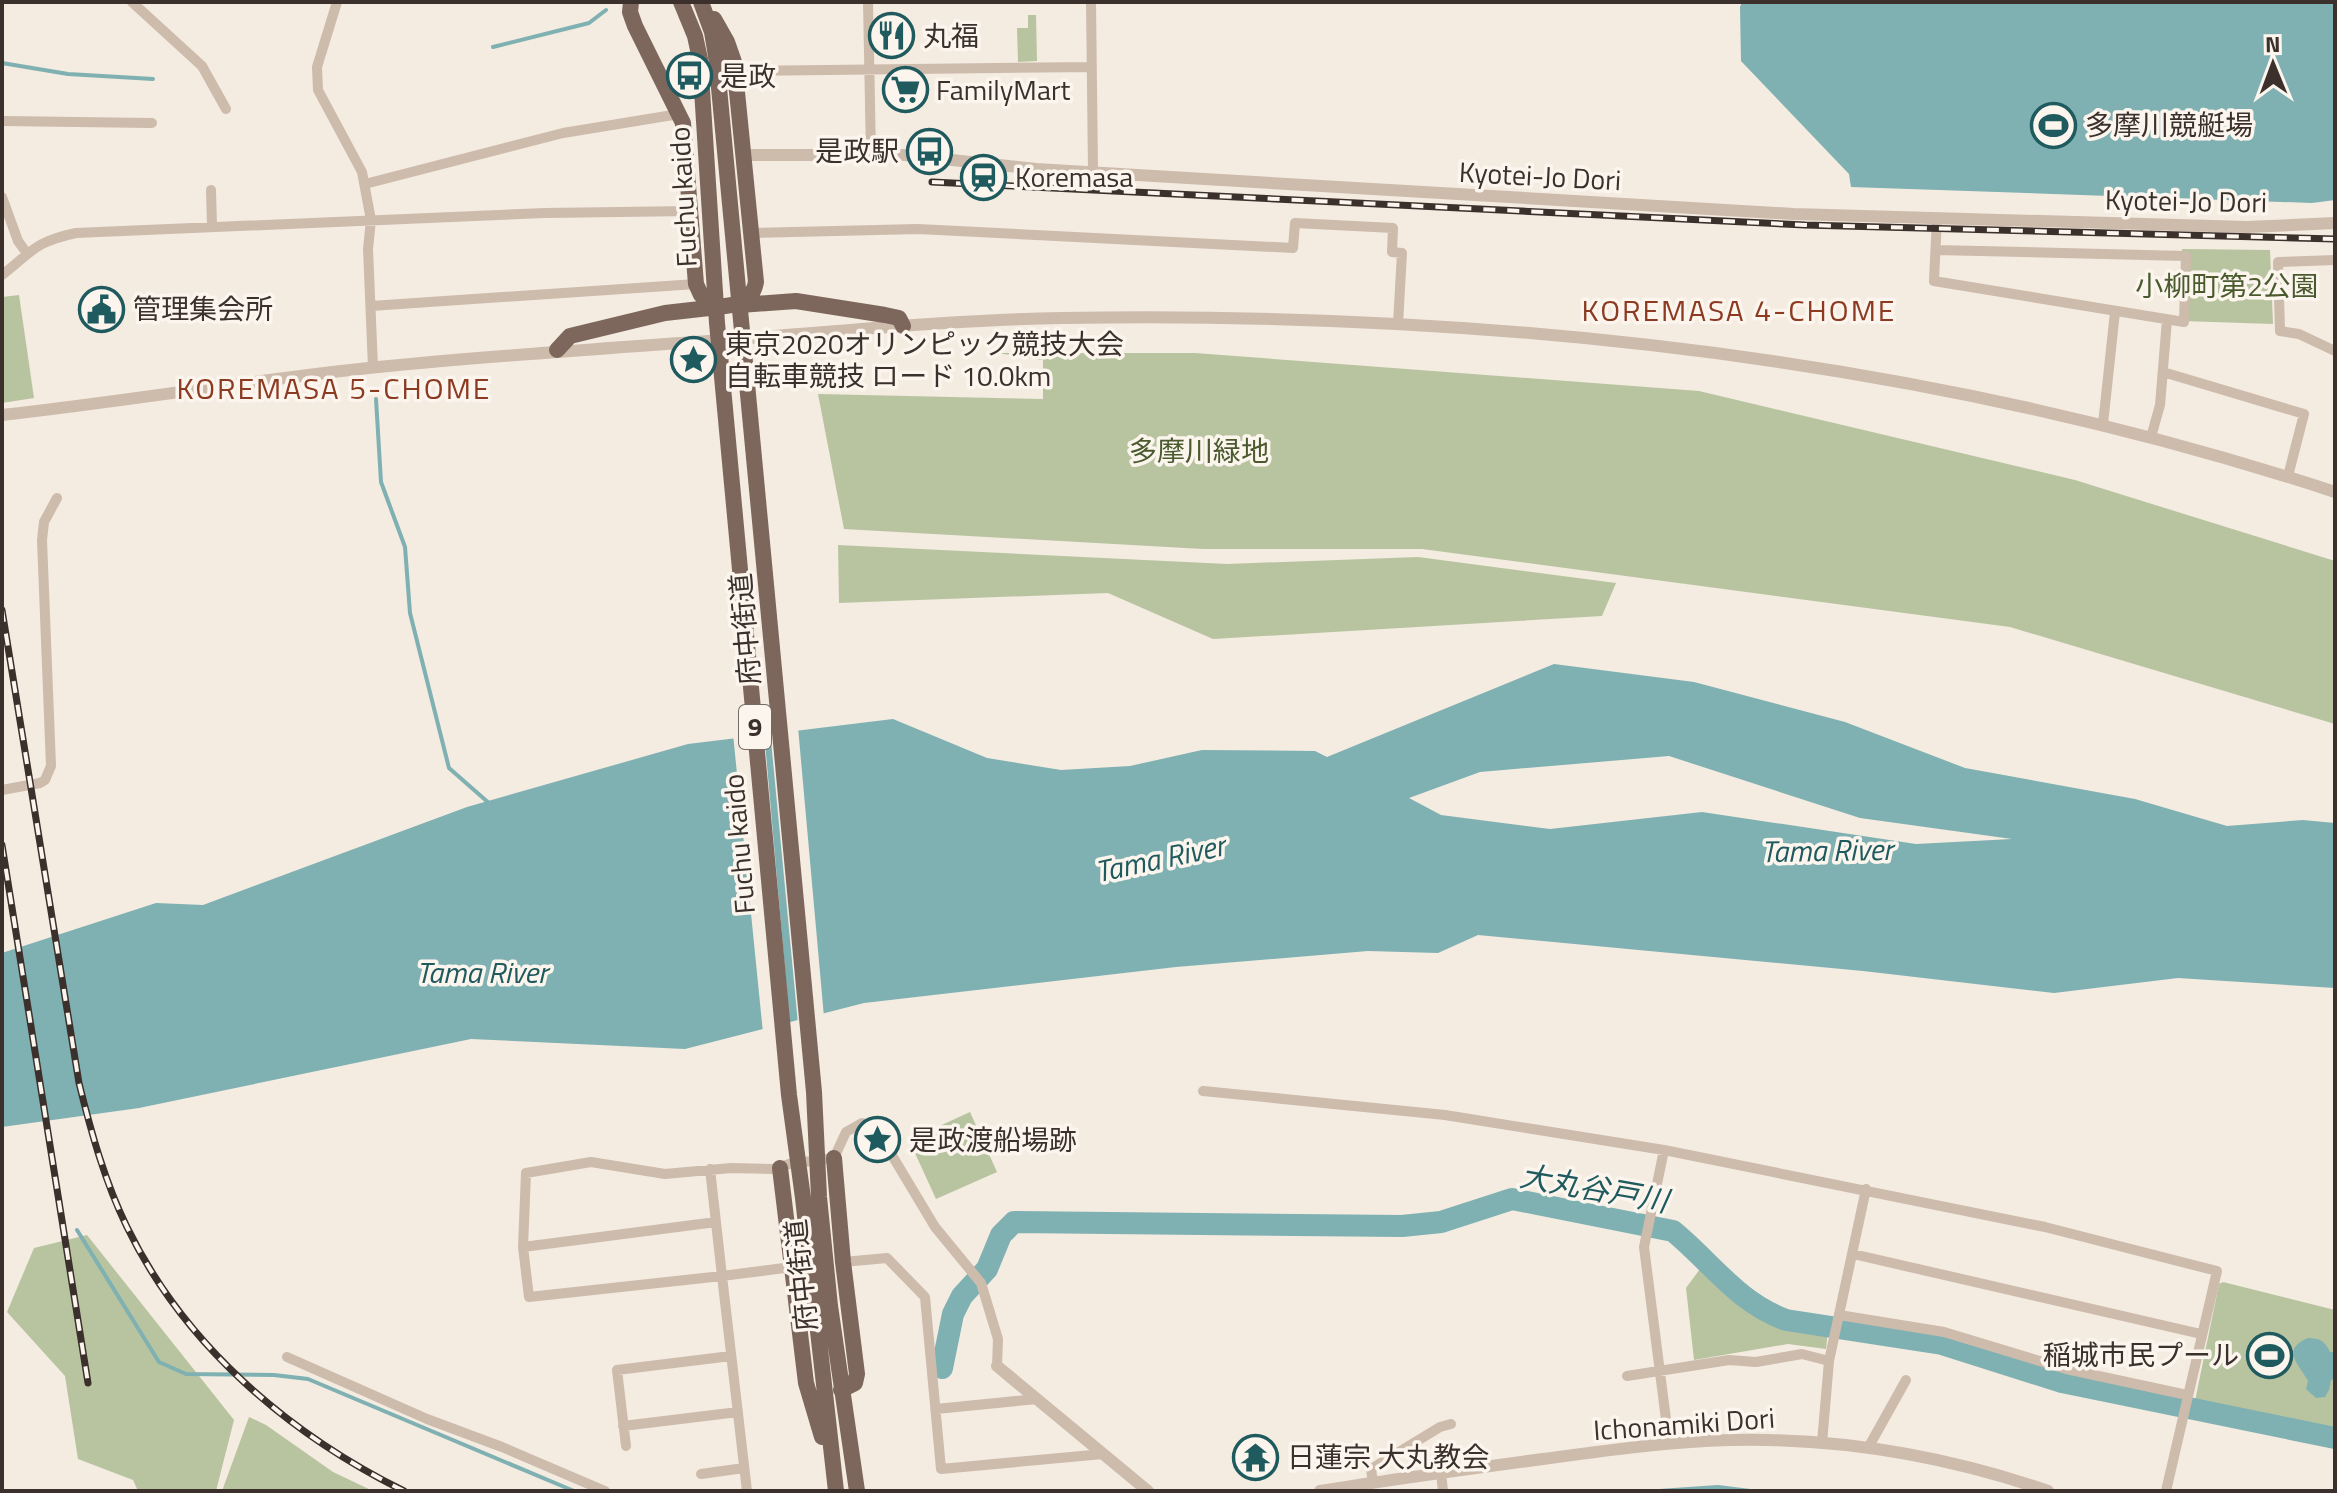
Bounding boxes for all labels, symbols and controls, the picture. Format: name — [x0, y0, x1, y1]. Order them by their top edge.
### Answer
restaurant icon: 丸福 — [868, 12, 916, 60]
place label: 丸福 — [923, 14, 979, 57]
north arrow — [2233, 24, 2313, 104]
text: N — [2265, 27, 2281, 61]
bus stop icon: 是政 — [665, 52, 713, 100]
place label: 是政 — [720, 54, 776, 97]
supermarket icon: FamilyMart — [881, 66, 929, 114]
place label: FamilyMart — [936, 68, 1071, 111]
sports icon: 多摩川競艇場 — [2030, 101, 2078, 149]
place label: 多摩川競艇場 — [2085, 103, 2253, 146]
street label: Fuchu kaido — [657, 126, 708, 268]
bus stop icon: 是政駅 — [906, 127, 954, 175]
place label: 是政駅 — [815, 129, 899, 172]
street label: Kyotei-Jo Dori — [1458, 150, 1622, 201]
station icon: Koremasa — [960, 153, 1008, 201]
place label: Koremasa — [1015, 155, 1133, 198]
street label: Kyotei-Jo Dori — [2104, 178, 2268, 223]
park label: 小柳町第2公園 — [2135, 264, 2319, 307]
public building icon: 管理集会所 — [78, 285, 126, 333]
place label: 管理集会所 — [133, 287, 273, 330]
district label: KOREMASA 4-CHOME — [1582, 287, 1896, 333]
place label: 東京2020オリンピック競技大会 自転車競技 ロード 10.0km — [725, 322, 1124, 397]
place icon: 東京2020オリンピック競技大会 自転車競技 ロード 10.0km — [670, 336, 718, 384]
district label: KOREMASA 5-CHOME — [177, 365, 491, 411]
park label: 多摩川緑地 — [1129, 429, 1269, 472]
street label: 府中街道 — [718, 571, 771, 687]
road number: 9 — [739, 705, 771, 749]
street label: Fuchu kaido — [711, 772, 766, 916]
water label: Tama River — [1091, 821, 1232, 894]
water label: Tama River — [1761, 826, 1896, 874]
water label: Tama River — [416, 949, 551, 995]
place icon: 是政渡船場跡 — [854, 1116, 902, 1164]
place label: 是政渡船場跡 — [909, 1118, 1077, 1161]
water label: 大丸谷戸川 — [1516, 1152, 1675, 1224]
street label: 府中街道 — [773, 1217, 828, 1333]
sports icon: 稲城市民プール — [2246, 1331, 2294, 1379]
place label: 稲城市民プール — [2043, 1333, 2239, 1376]
street label: Ichonamiki Dori — [1592, 1396, 1776, 1451]
temple icon: 日蓮宗 大丸教会 — [1232, 1433, 1280, 1481]
place label: 日蓮宗 大丸教会 — [1287, 1435, 1489, 1478]

